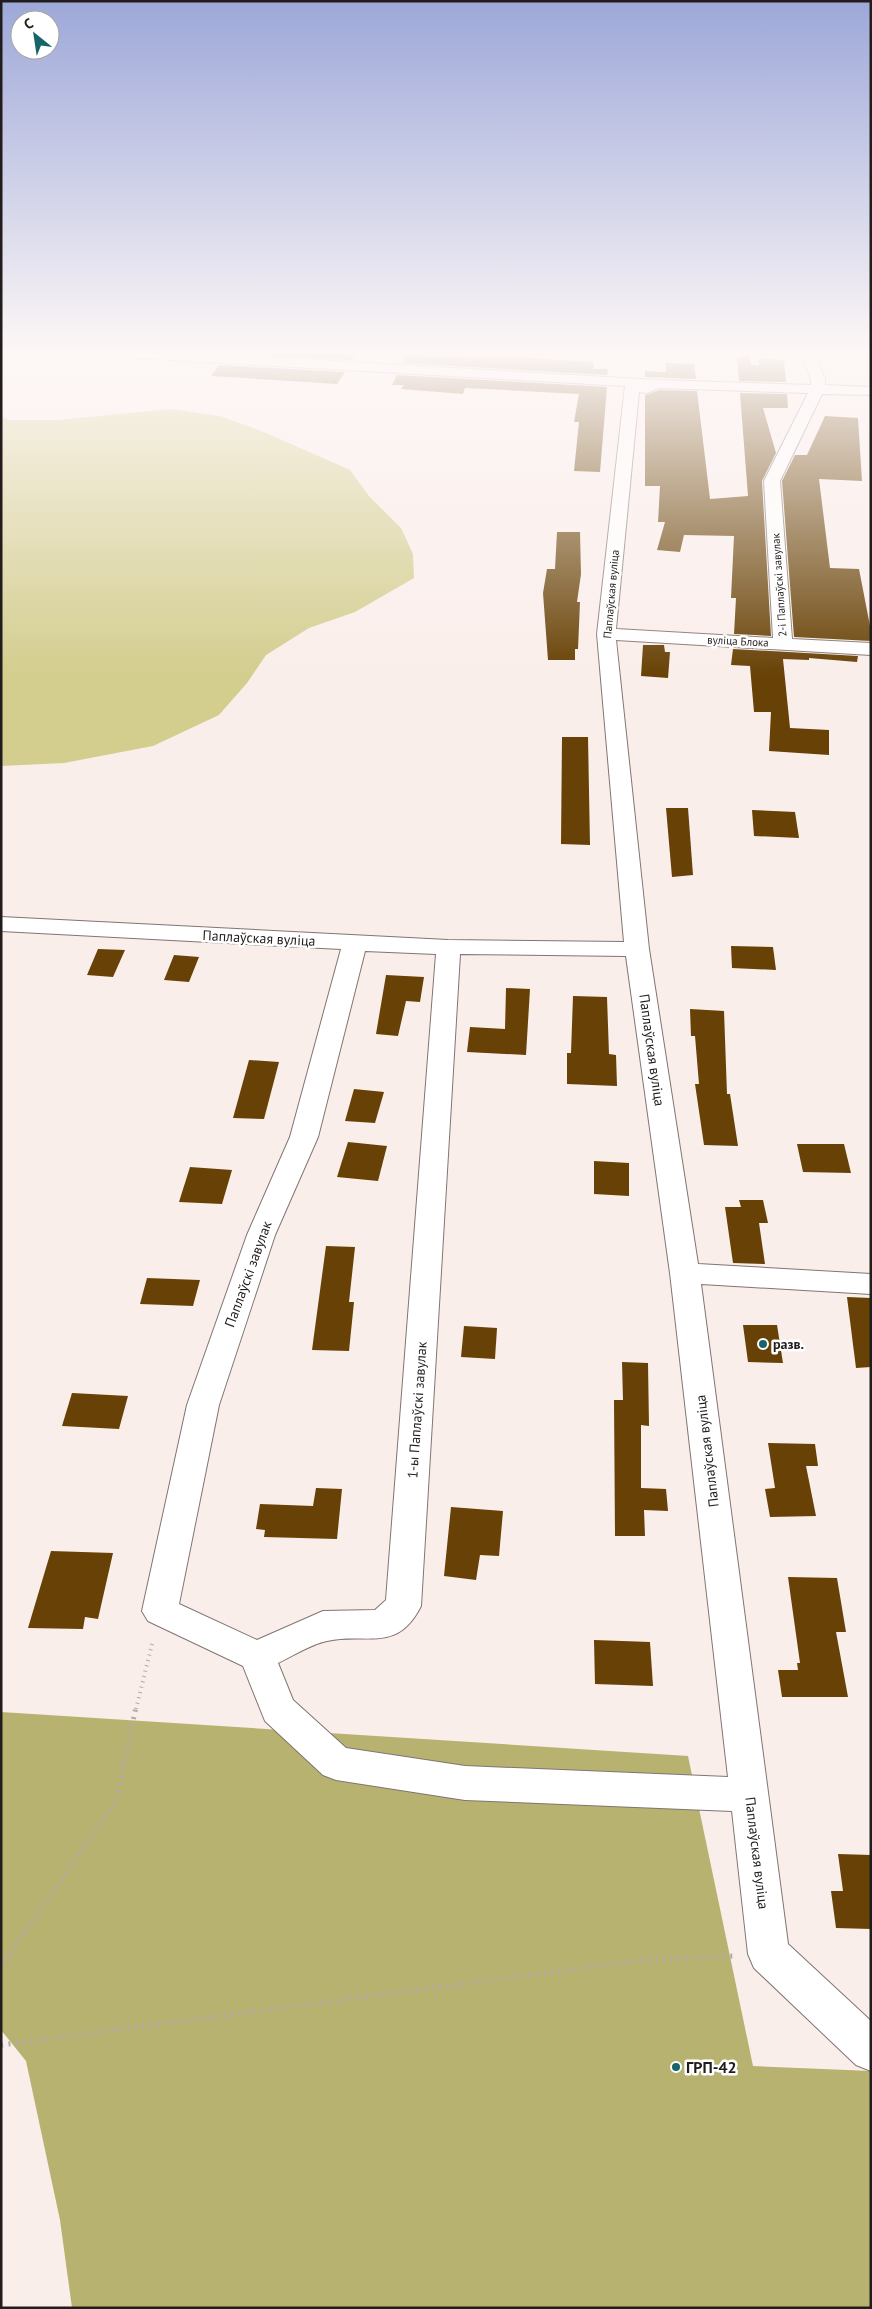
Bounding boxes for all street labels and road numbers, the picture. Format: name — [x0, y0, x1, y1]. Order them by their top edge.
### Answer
street label: 2-і Паплаўскі завулак — [768, 532, 790, 637]
street label: Паплаўская вуліца — [600, 549, 622, 639]
street label: вуліца Блока — [707, 632, 769, 650]
street label: Паплаўская вуліца — [202, 926, 316, 950]
street label: Паплаўская вуліца — [635, 993, 669, 1107]
street label: Паплаўскі завулак — [220, 1218, 276, 1330]
street label: 1-ы Паплаўскі завулак — [403, 1341, 431, 1479]
street label: Паплаўская вуліца — [691, 1394, 723, 1508]
street label: Паплаўская вуліца — [741, 1796, 773, 1910]

